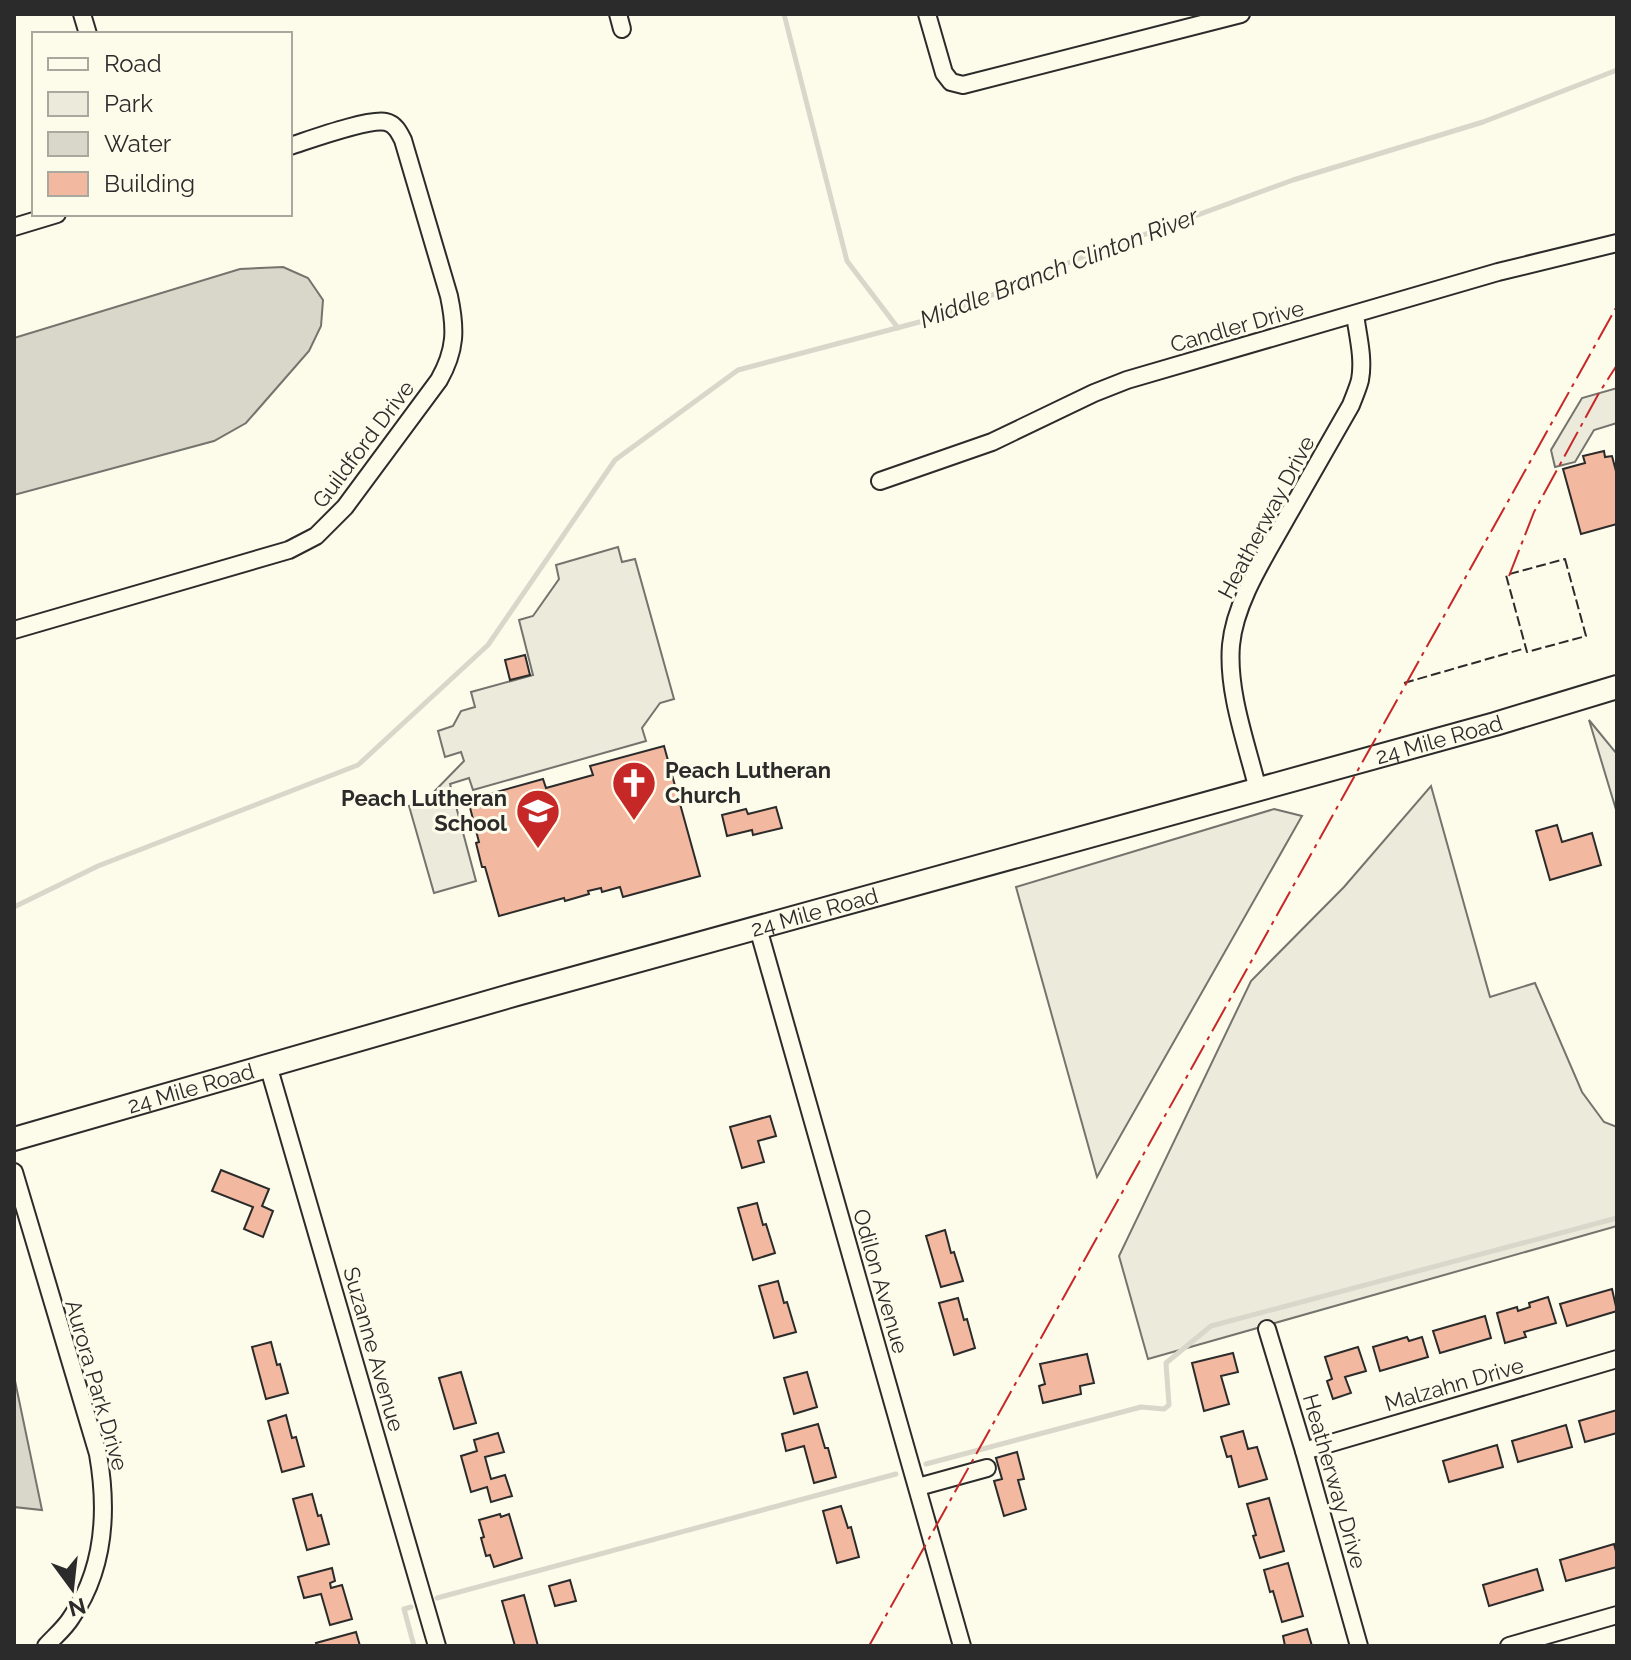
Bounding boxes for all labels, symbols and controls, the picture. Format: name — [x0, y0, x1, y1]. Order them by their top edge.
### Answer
legend — [32, 32, 292, 216]
text: Road — [104, 49, 162, 78]
text: Park — [104, 89, 153, 118]
text: Water — [104, 129, 172, 158]
text: Building — [104, 169, 195, 198]
water label: Middle Branch Clinton River — [915, 201, 1203, 334]
street label: Candler Drive — [1167, 294, 1307, 357]
street label: Guildford Drive — [307, 375, 419, 513]
street label: Heatherway Drive — [1212, 431, 1320, 603]
street label: 24 Mile Road — [1373, 709, 1506, 769]
place label: Peach Lutheran Church — [665, 757, 831, 808]
church icon: Peach Lutheran Church — [610, 759, 658, 822]
place label: Peach Lutheran School — [341, 785, 508, 836]
school or university icon: Peach Lutheran School — [514, 787, 562, 850]
street label: 24 Mile Road — [748, 882, 881, 942]
street label: 24 Mile Road — [124, 1057, 257, 1119]
street label: Odilon Avenue — [848, 1206, 914, 1356]
street label: Suzanne Avenue — [338, 1264, 410, 1434]
street label: Aurora Park Drive — [60, 1297, 134, 1473]
street label: Malzahn Drive — [1381, 1352, 1527, 1416]
street label: Heatherway Drive — [1298, 1391, 1372, 1571]
north arrow — [32, 1548, 112, 1628]
text: N — [66, 1593, 89, 1622]

